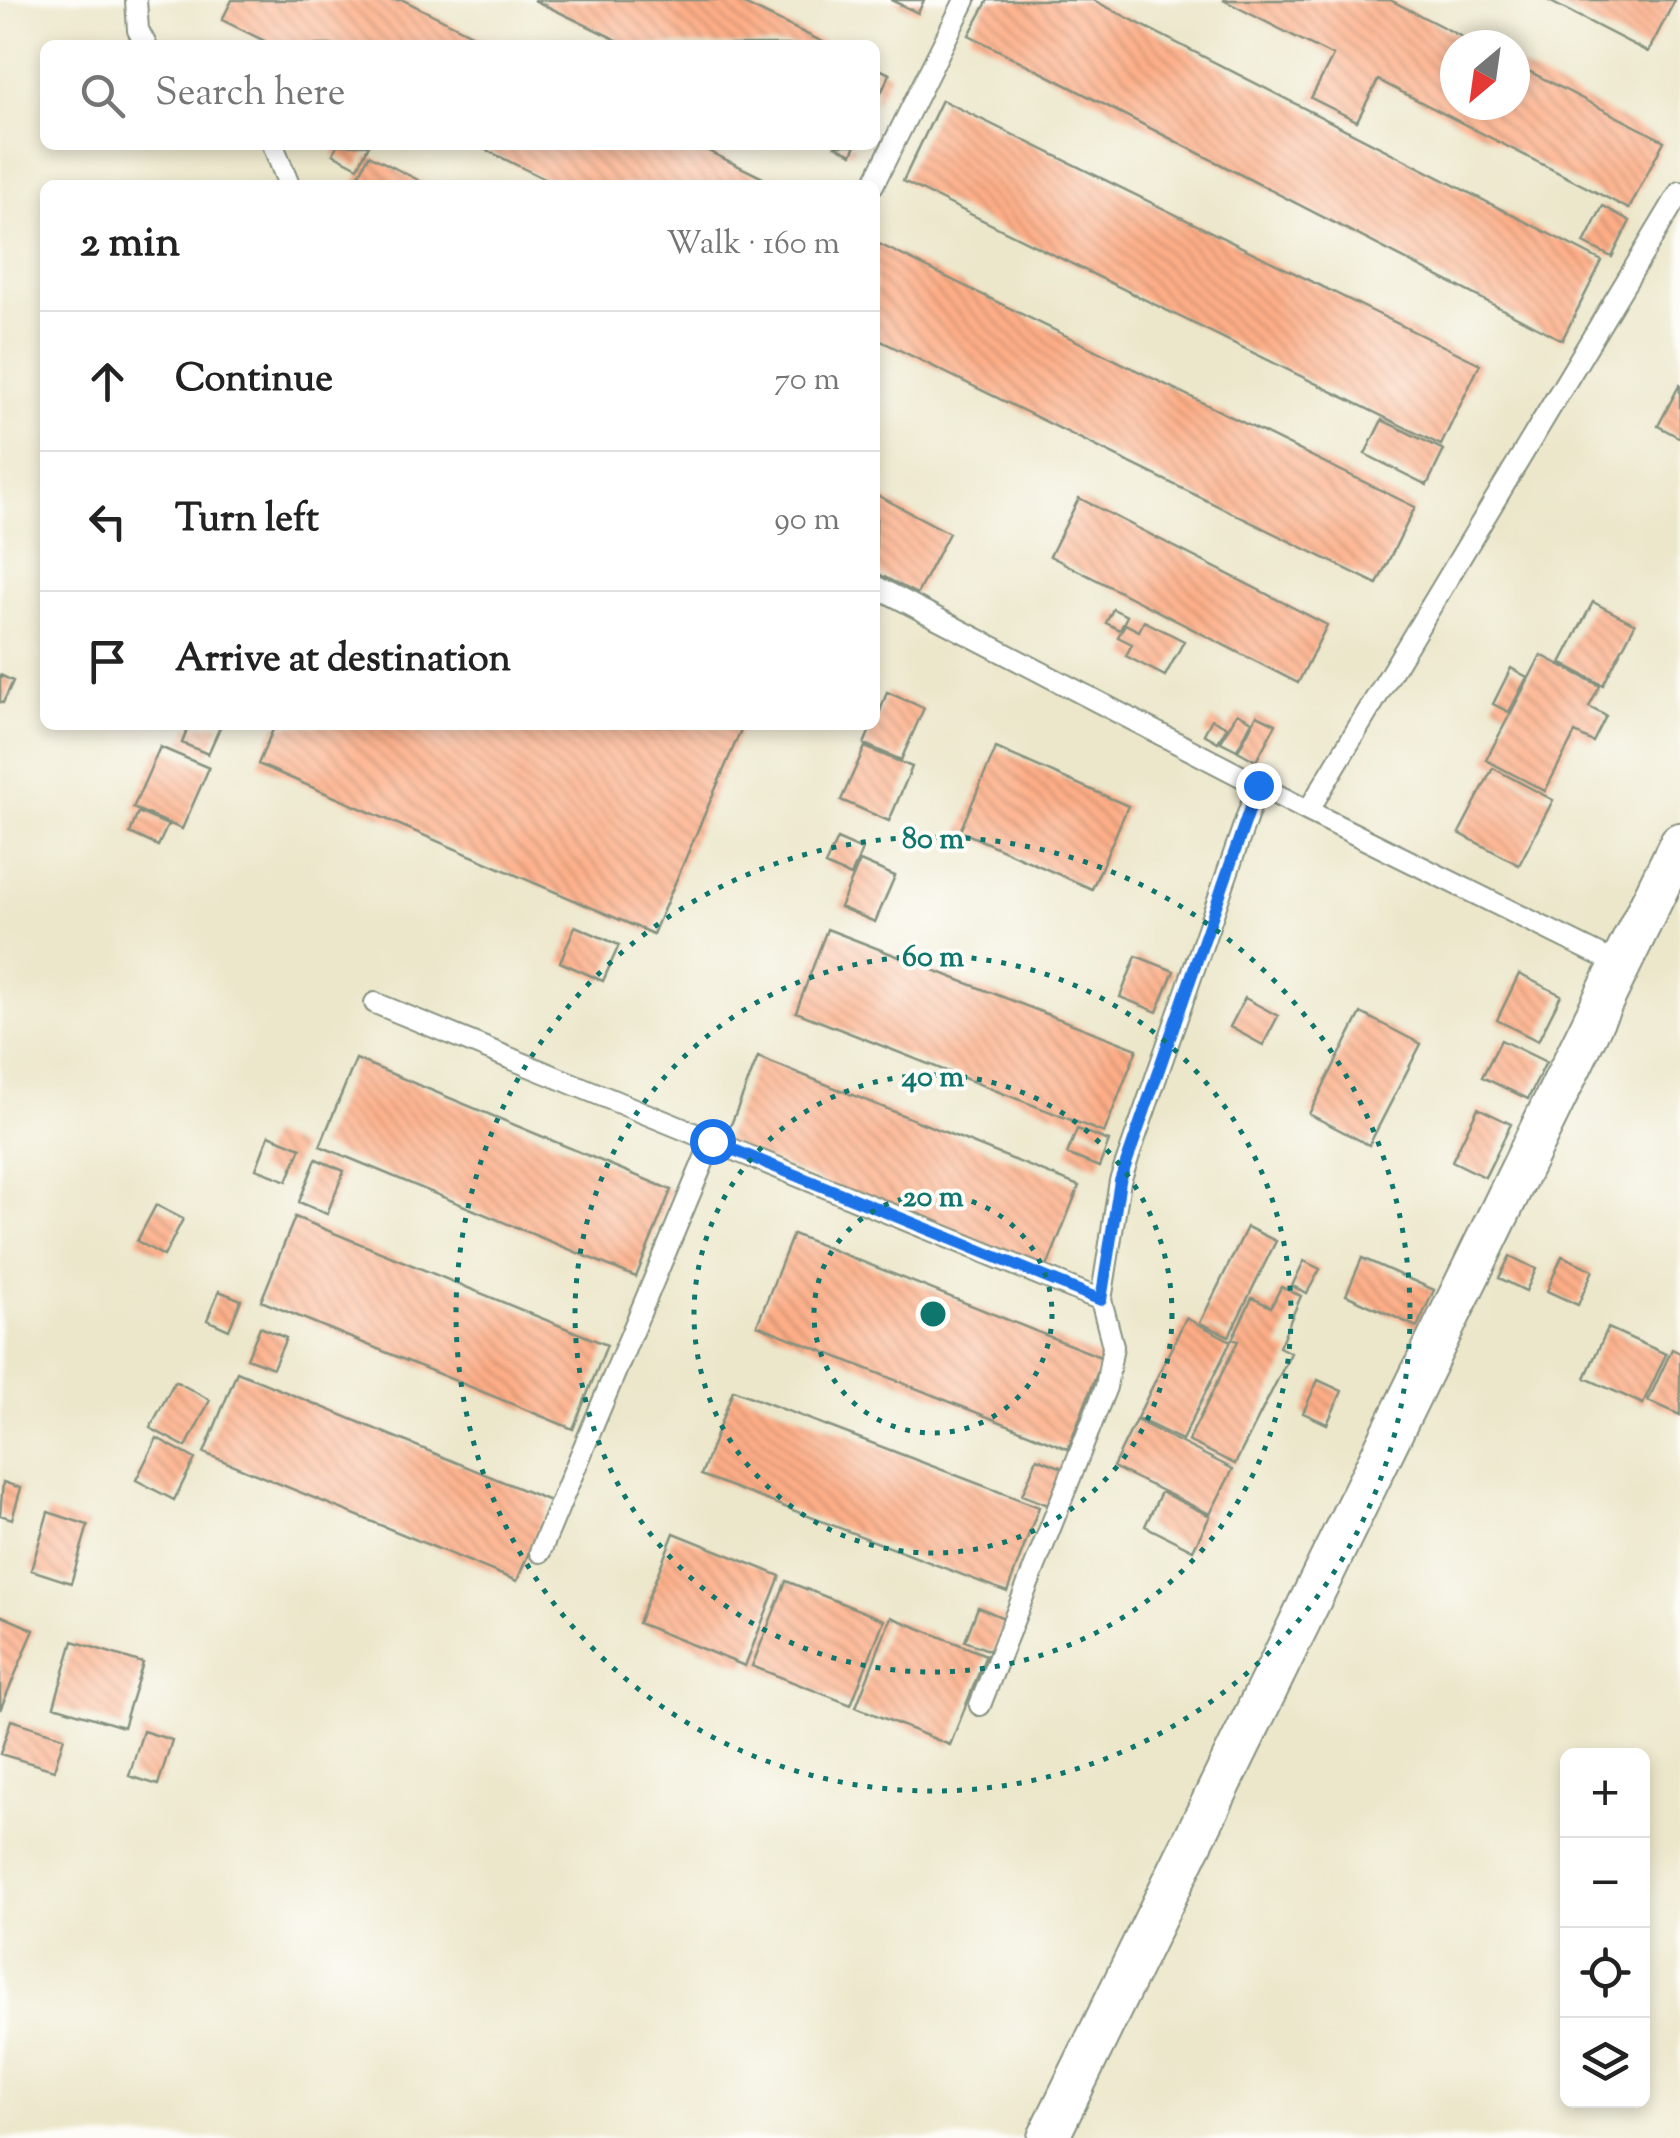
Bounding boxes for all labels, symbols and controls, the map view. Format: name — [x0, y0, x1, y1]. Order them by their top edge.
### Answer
north arrow — [1440, 30, 1530, 120]
search box — [40, 40, 880, 150]
icon: search — [75, 68, 130, 123]
text: Search here — [155, 68, 346, 122]
text: 2 min — [80, 215, 180, 275]
text: Walk · 160 m — [666, 222, 840, 268]
icon: ahead — [80, 354, 135, 409]
text: Continue — [175, 354, 333, 408]
text: 70 m — [774, 358, 840, 404]
icon: left — [80, 494, 135, 549]
text: Turn left — [175, 494, 319, 548]
text: 90 m — [774, 498, 840, 544]
icon: arrive — [80, 634, 135, 689]
text: Arrive at destination — [175, 634, 511, 688]
route end — [1236, 763, 1282, 809]
text: 80 m — [902, 819, 964, 862]
text: 60 m — [902, 937, 964, 980]
text: 40 m — [901, 1057, 964, 1100]
route start — [690, 1119, 736, 1165]
text: 20 m — [902, 1177, 964, 1220]
centre of rings — [915, 1296, 951, 1332]
map controls — [1560, 1748, 1650, 2108]
button: + — [1560, 1748, 1650, 1838]
button: − — [1560, 1838, 1650, 1928]
button: locate — [1560, 1928, 1650, 2018]
button: layers — [1560, 2018, 1650, 2108]

